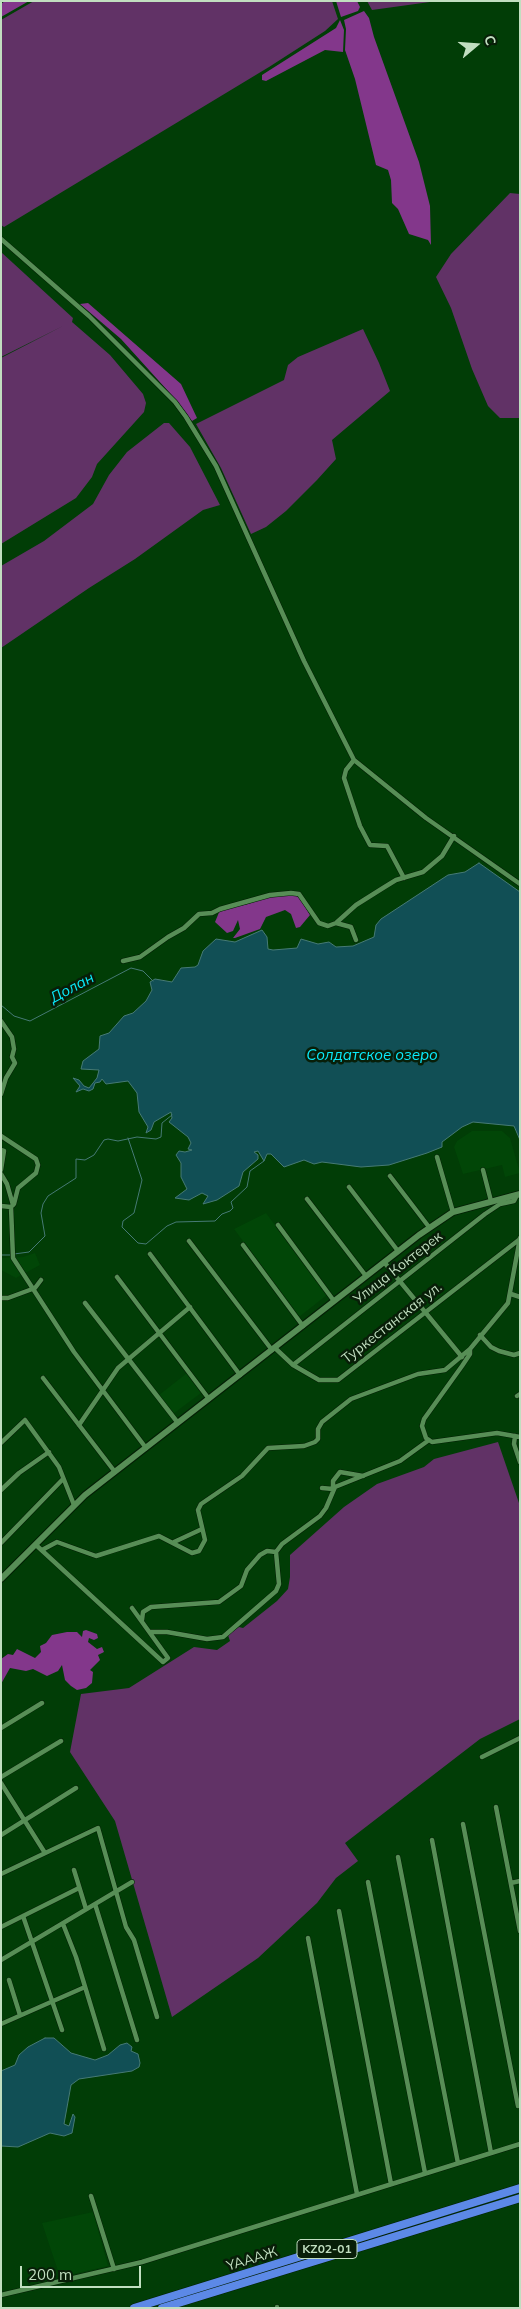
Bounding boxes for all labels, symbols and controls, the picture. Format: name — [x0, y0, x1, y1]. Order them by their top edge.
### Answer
north arrow — [451, 20, 501, 70]
text: С — [480, 33, 500, 48]
water label: Долан — [47, 969, 97, 1007]
water label: Солдатское озеро — [306, 1046, 438, 1064]
street label: Улица Коктерек — [350, 1228, 446, 1308]
street label: Туркестанская ул. — [339, 1279, 445, 1367]
road number: KZ02-01 — [297, 2240, 357, 2258]
street label: ҮАААЖ — [225, 2243, 279, 2275]
scale bar — [22, 2256, 144, 2288]
text: 200 m — [28, 2265, 72, 2284]

